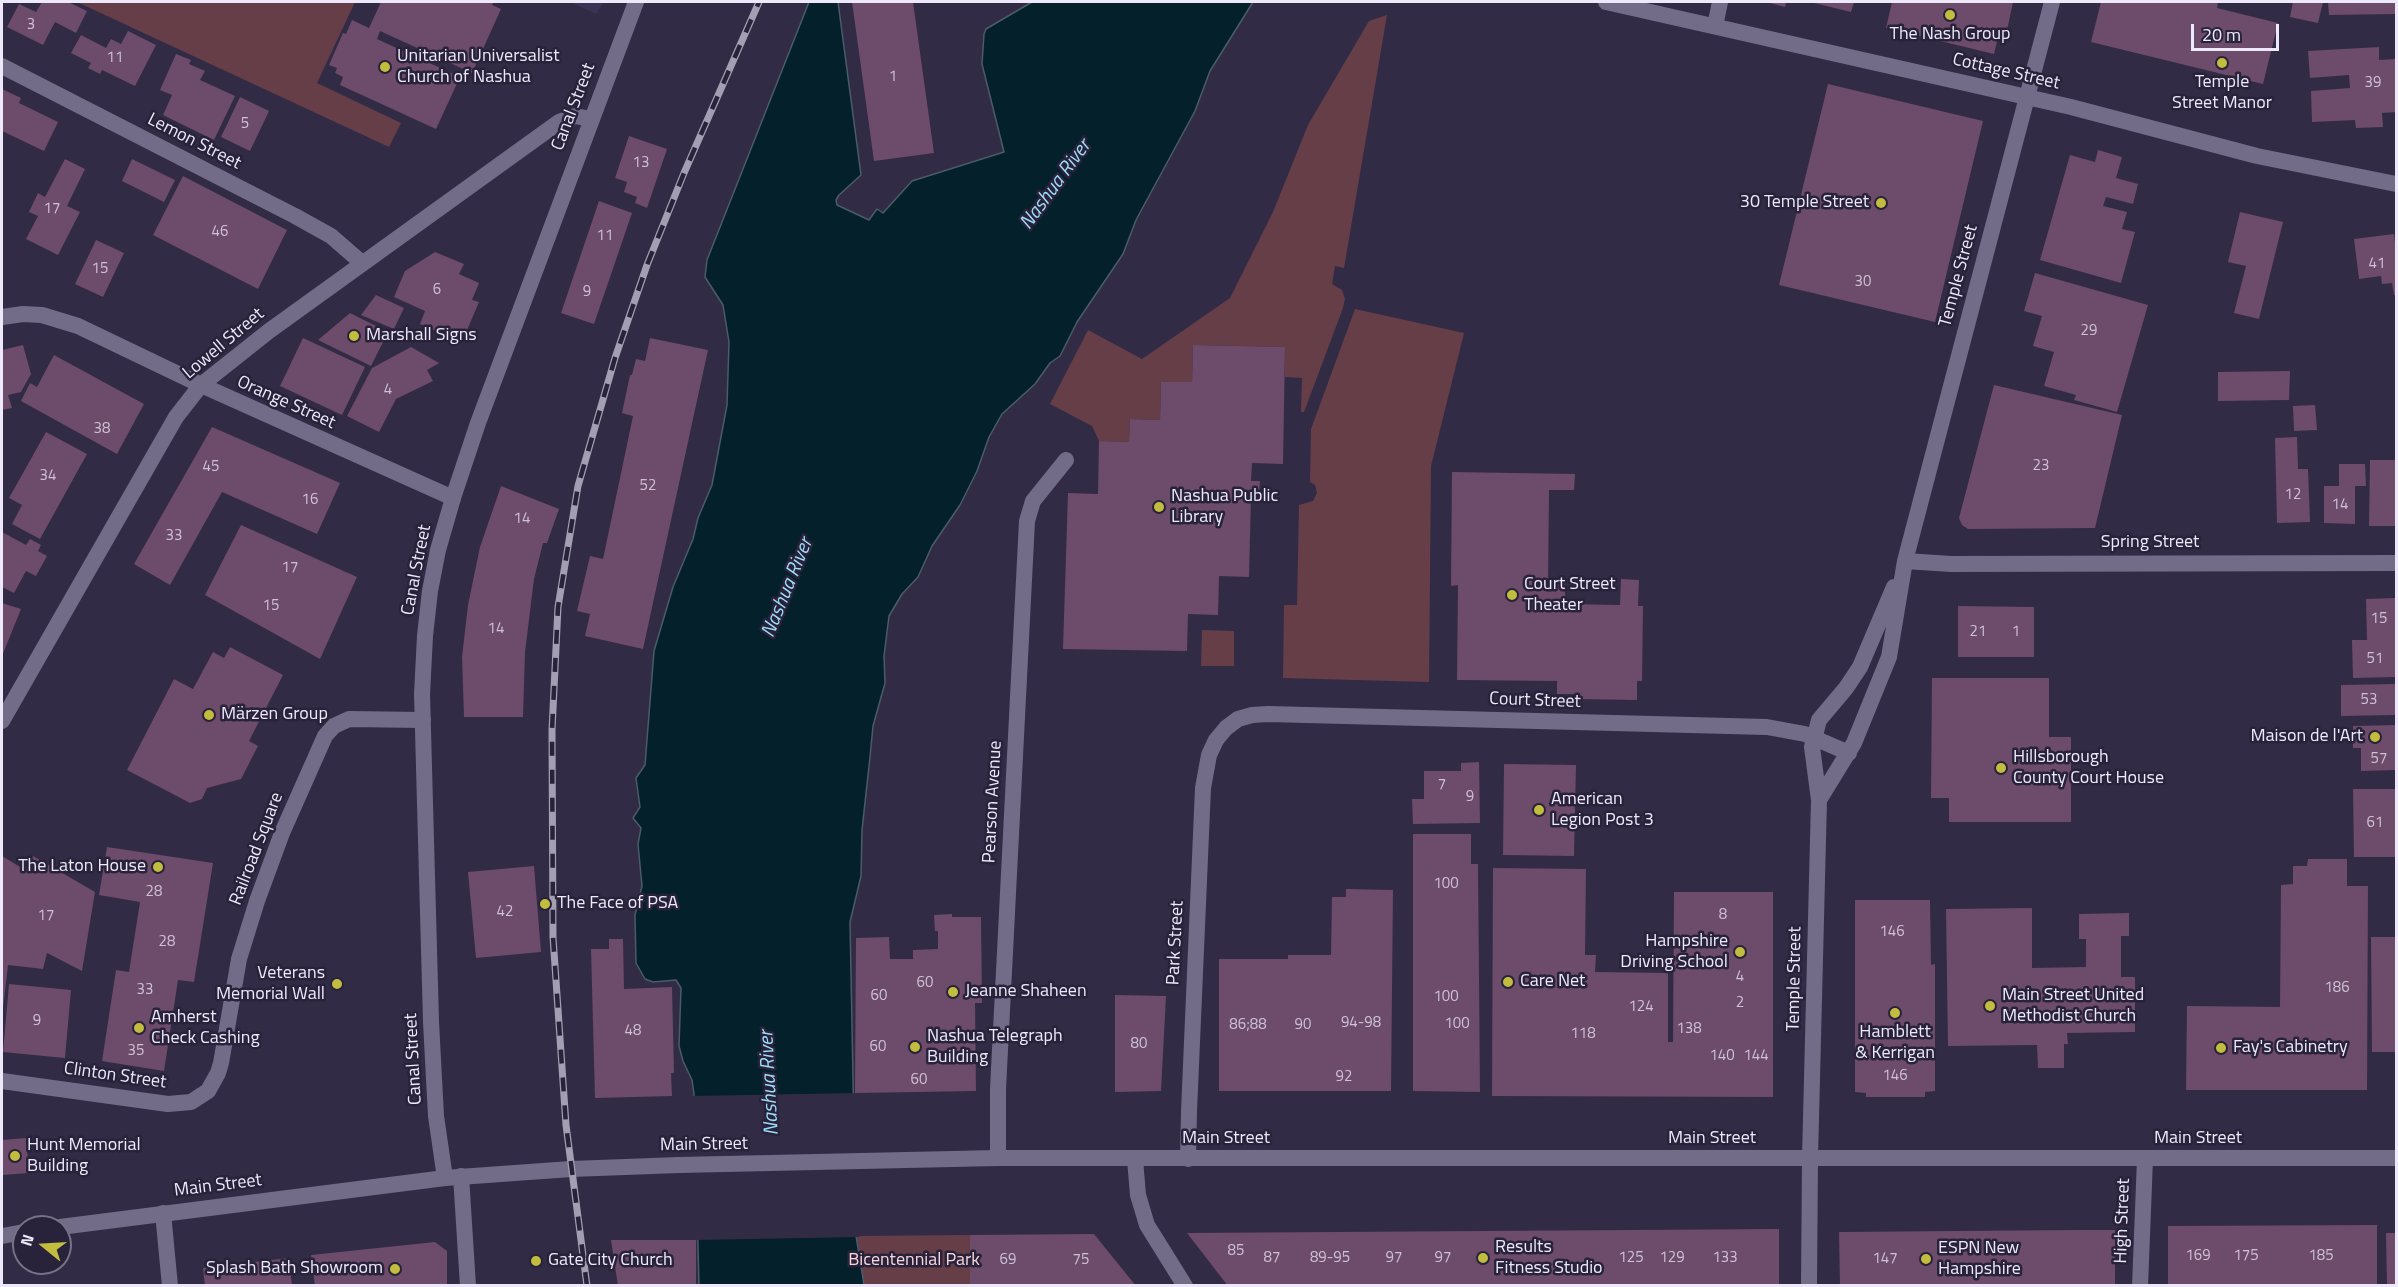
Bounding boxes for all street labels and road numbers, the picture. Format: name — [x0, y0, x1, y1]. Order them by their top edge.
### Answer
street label: Cottage Street — [1950, 49, 2062, 95]
street label: Canal Street — [547, 60, 601, 154]
street label: Lemon Street — [144, 109, 244, 175]
street label: Temple Street — [1935, 222, 1983, 330]
street label: Lowell Street — [179, 304, 269, 384]
street label: Orange Street — [233, 372, 339, 434]
street label: Canal Street — [398, 523, 436, 617]
street label: Spring Street — [2101, 532, 2199, 554]
street label: Court Street — [1489, 689, 1581, 713]
street label: Pearson Avenue — [979, 740, 1007, 864]
street label: Railroad Square — [226, 789, 288, 909]
street label: Park Street — [1163, 900, 1189, 986]
street label: Temple Street — [1783, 926, 1807, 1032]
street label: Canal Street — [401, 1012, 427, 1106]
street label: Clinton Street — [62, 1058, 168, 1094]
street label: Main Street — [1182, 1128, 1270, 1150]
street label: Main Street — [1668, 1128, 1756, 1150]
street label: Main Street — [2154, 1128, 2242, 1150]
street label: Main Street — [660, 1133, 748, 1157]
street label: Main Street — [173, 1170, 263, 1202]
street label: High Street — [2111, 1178, 2135, 1264]

